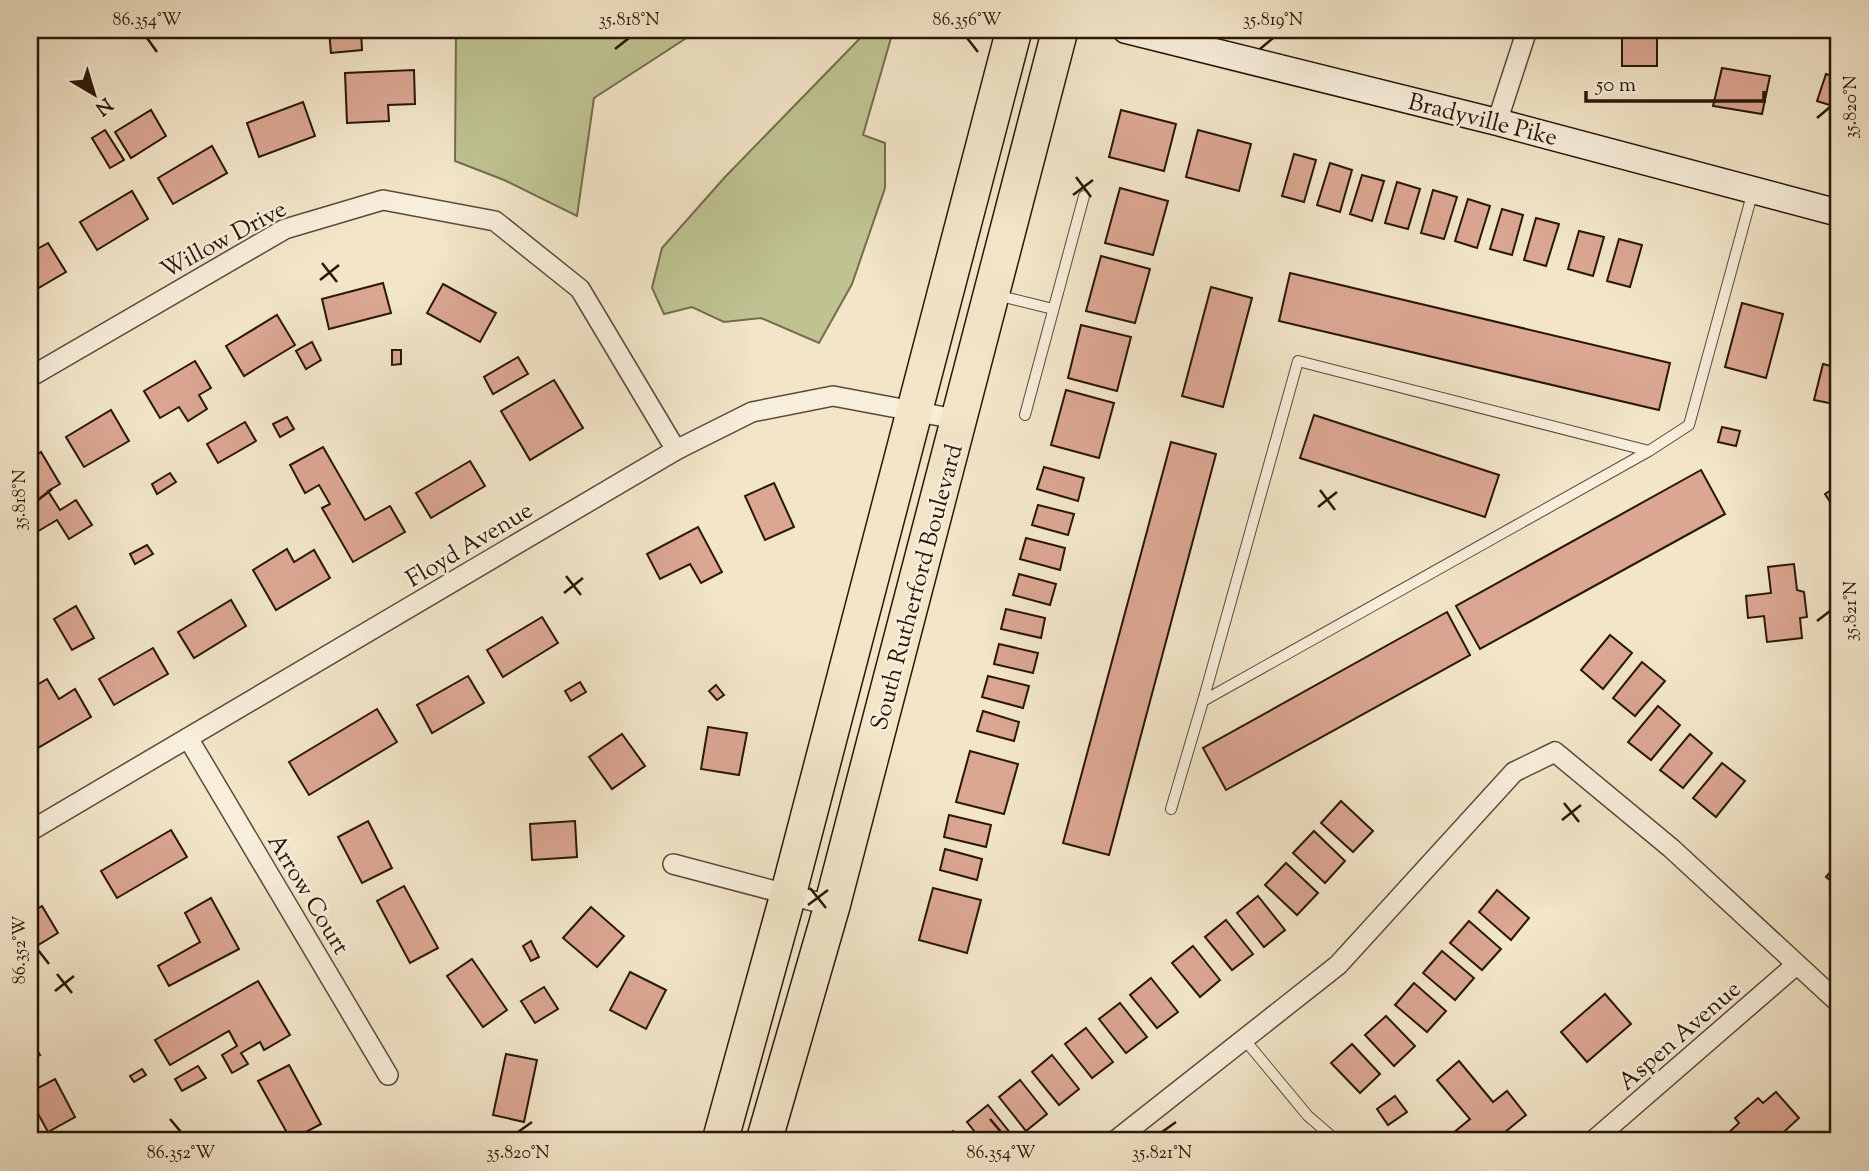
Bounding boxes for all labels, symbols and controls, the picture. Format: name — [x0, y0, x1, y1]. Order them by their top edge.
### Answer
text: 86.354°W — [112, 8, 182, 34]
text: 35.818°N — [598, 8, 660, 34]
text: 86.356°W — [932, 8, 1002, 34]
text: 35.819°N — [1243, 8, 1303, 34]
north arrow — [60, 60, 130, 130]
scale bar — [1586, 60, 1764, 104]
text: 50 m — [1595, 71, 1636, 101]
text: 35.820°N — [1839, 75, 1865, 139]
street label: Bradyville Pike — [1404, 86, 1561, 156]
text: N — [89, 90, 117, 121]
street label: Willow Drive — [155, 193, 293, 288]
street label: South Rutherford Boulevard — [863, 440, 973, 734]
text: 35.818°N — [8, 469, 34, 531]
street label: Floyd Avenue — [400, 494, 540, 597]
text: 35.821°N — [1839, 581, 1865, 641]
street label: Arrow Court — [258, 828, 357, 962]
text: 86.352°W — [8, 916, 34, 984]
street label: Aspen Avenue — [1611, 974, 1749, 1099]
text: 86.352°W — [147, 1141, 215, 1167]
text: 35.820°N — [486, 1141, 550, 1167]
text: 86.354°W — [966, 1141, 1036, 1167]
text: 35.821°N — [1132, 1141, 1192, 1167]

